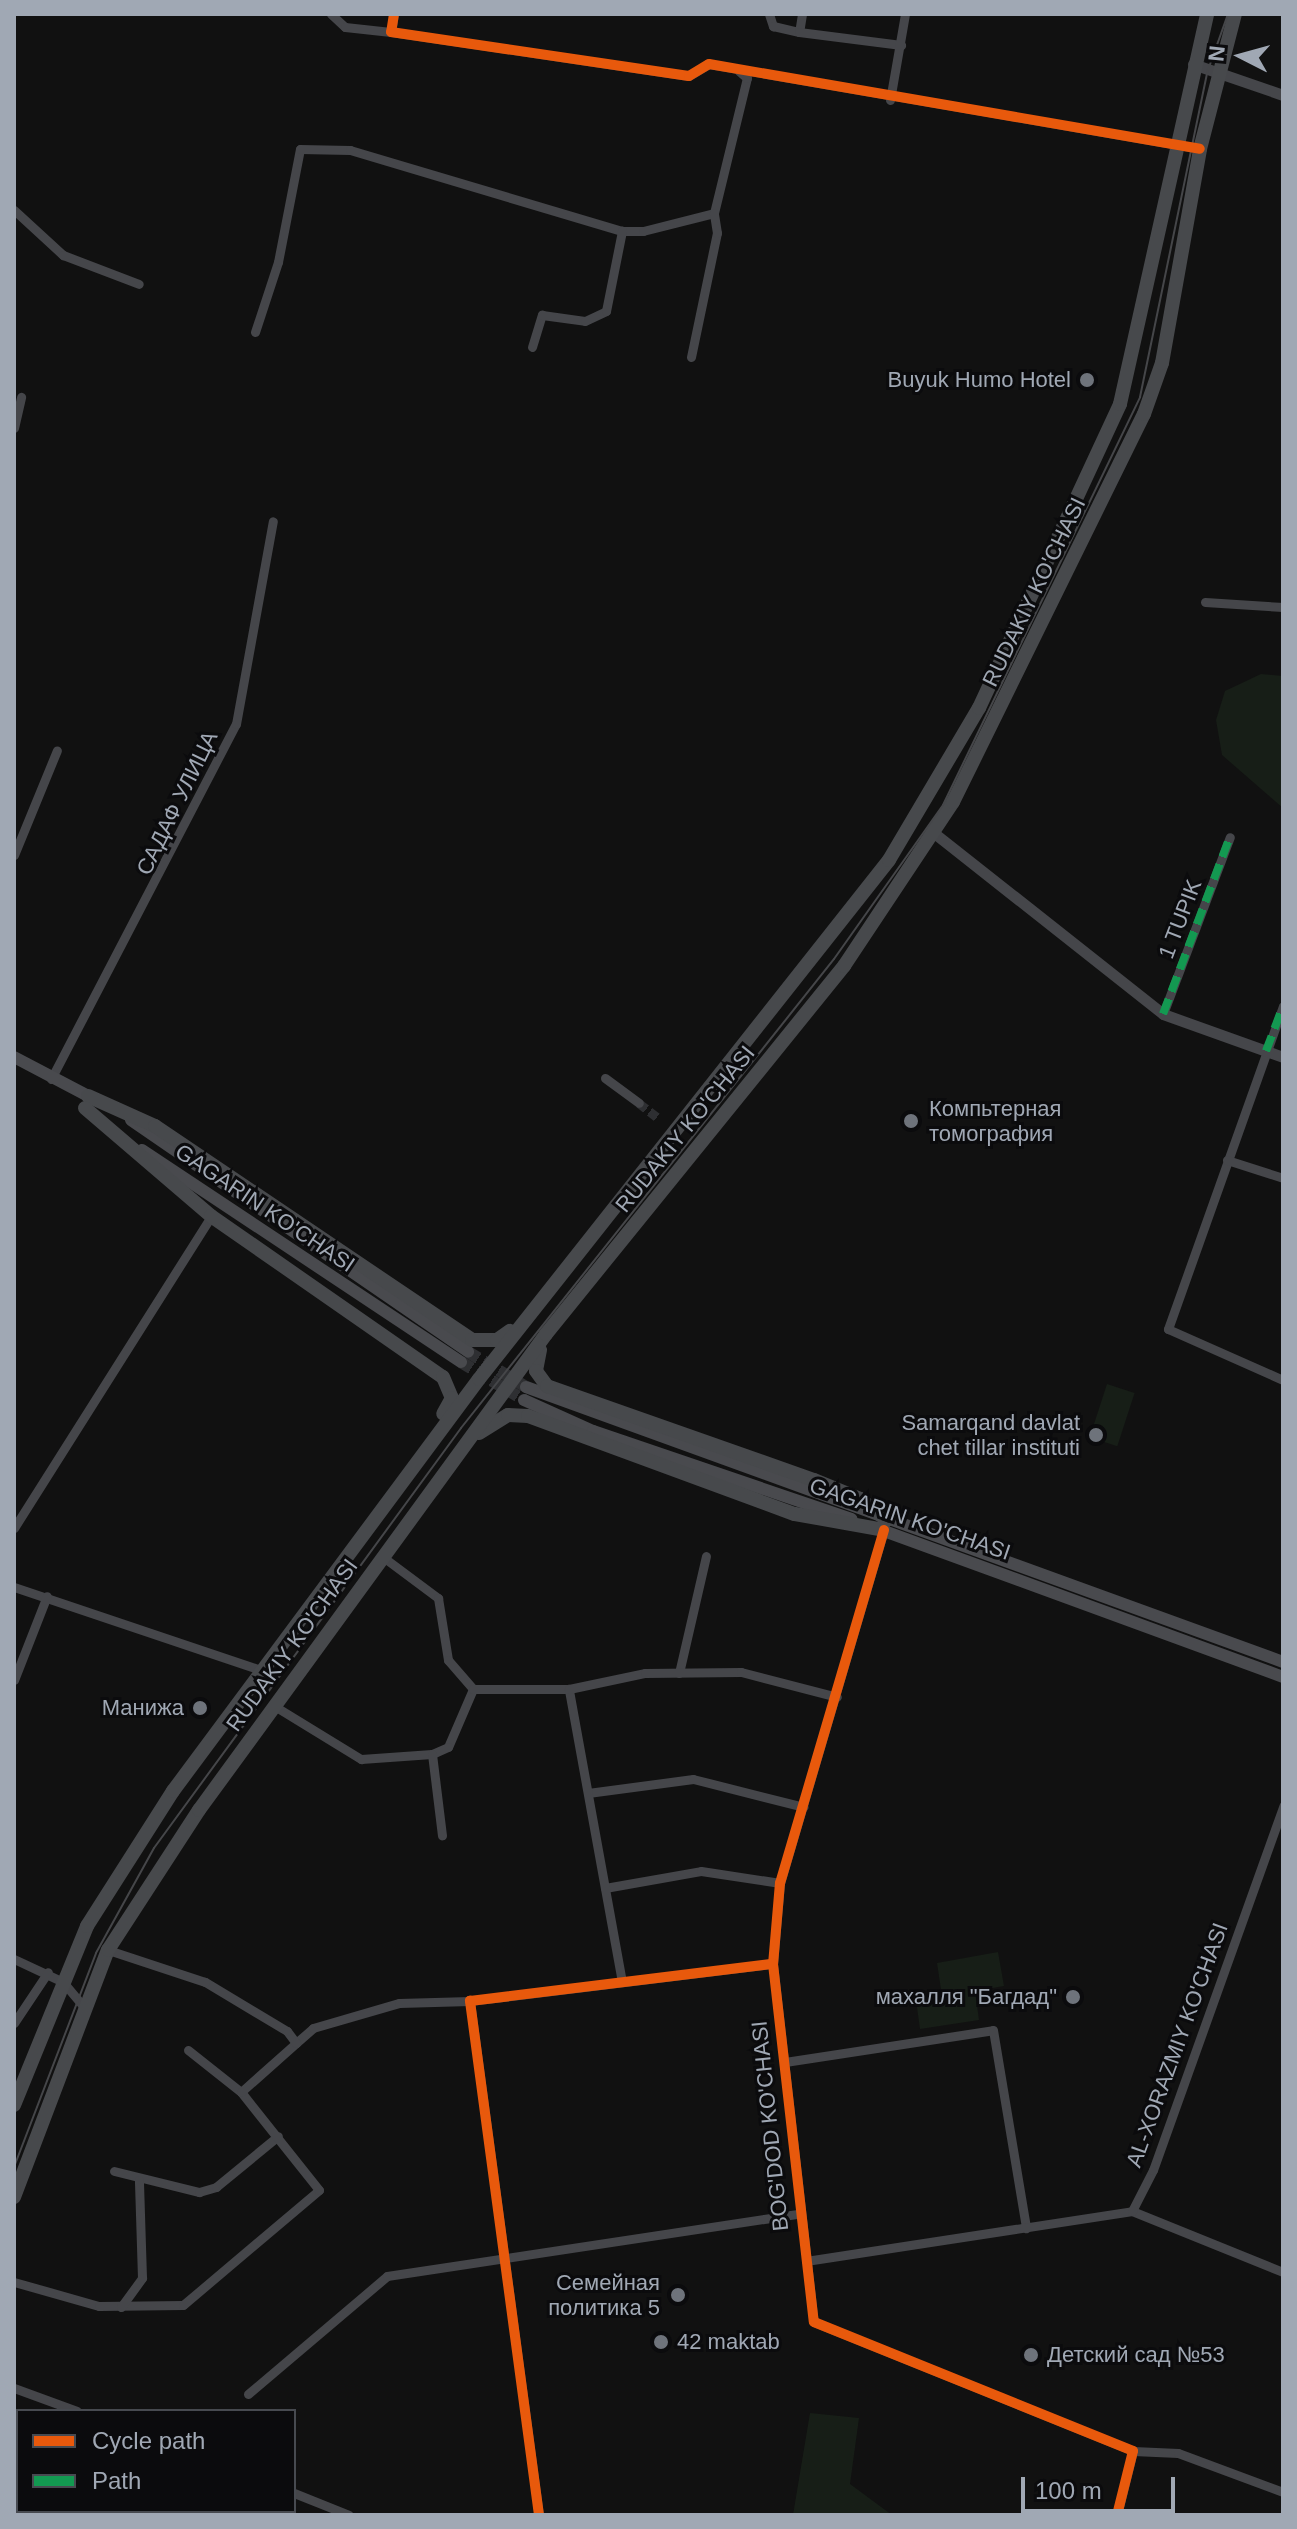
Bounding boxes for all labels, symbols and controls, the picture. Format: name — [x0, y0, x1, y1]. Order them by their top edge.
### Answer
north arrow — [1201, 16, 1281, 96]
text: N — [1203, 44, 1230, 63]
place label: Buyuk Humo Hotel — [888, 367, 1071, 393]
marker: Buyuk Humo Hotel — [1078, 371, 1096, 389]
street label: RUDAKIY KO'CHASI — [977, 493, 1091, 691]
street label: САДАФ УЛИЦА — [131, 727, 223, 879]
street label: 1 TUPIK — [1153, 875, 1207, 963]
street label: RUDAKIY KO'CHASI — [610, 1040, 760, 1218]
place label: Компьтерная томография — [929, 1095, 1061, 1146]
marker: Компьтерная томография — [900, 1110, 922, 1132]
street label: GAGARIN KO'CHASI — [170, 1138, 360, 1278]
place label: Samarqand davlat chet tillar instituti — [901, 1409, 1080, 1460]
marker: Samarqand davlat chet tillar instituti — [1087, 1426, 1105, 1444]
street label: GAGARIN KO'CHASI — [806, 1472, 1014, 1566]
street label: RUDAKIY KO'CHASI — [220, 1553, 364, 1737]
place label: Манижа — [102, 1695, 184, 1721]
marker: Манижа — [191, 1699, 209, 1717]
street label: AL-XORAZMIY KO'CHASI — [1120, 1919, 1234, 2171]
place label: махалля "Багдад" — [876, 1984, 1057, 2010]
marker: махалля "Багдад" — [1064, 1988, 1082, 2006]
street label: BOG'DOD KO'CHASI — [746, 2020, 794, 2232]
place label: Семейная политика 5 — [548, 2269, 660, 2320]
marker: Семейная политика 5 — [667, 2284, 689, 2306]
place label: 42 maktab — [677, 2329, 780, 2355]
marker: 42 maktab — [652, 2333, 670, 2351]
place label: Детский сад №53 — [1047, 2342, 1225, 2368]
marker: Детский сад №53 — [1022, 2346, 1040, 2364]
legend — [16, 2409, 296, 2513]
text: Cycle path — [92, 2427, 205, 2454]
scale bar — [1025, 2461, 1179, 2511]
text: Path — [92, 2467, 141, 2494]
text: 100 m — [1035, 2477, 1102, 2504]

